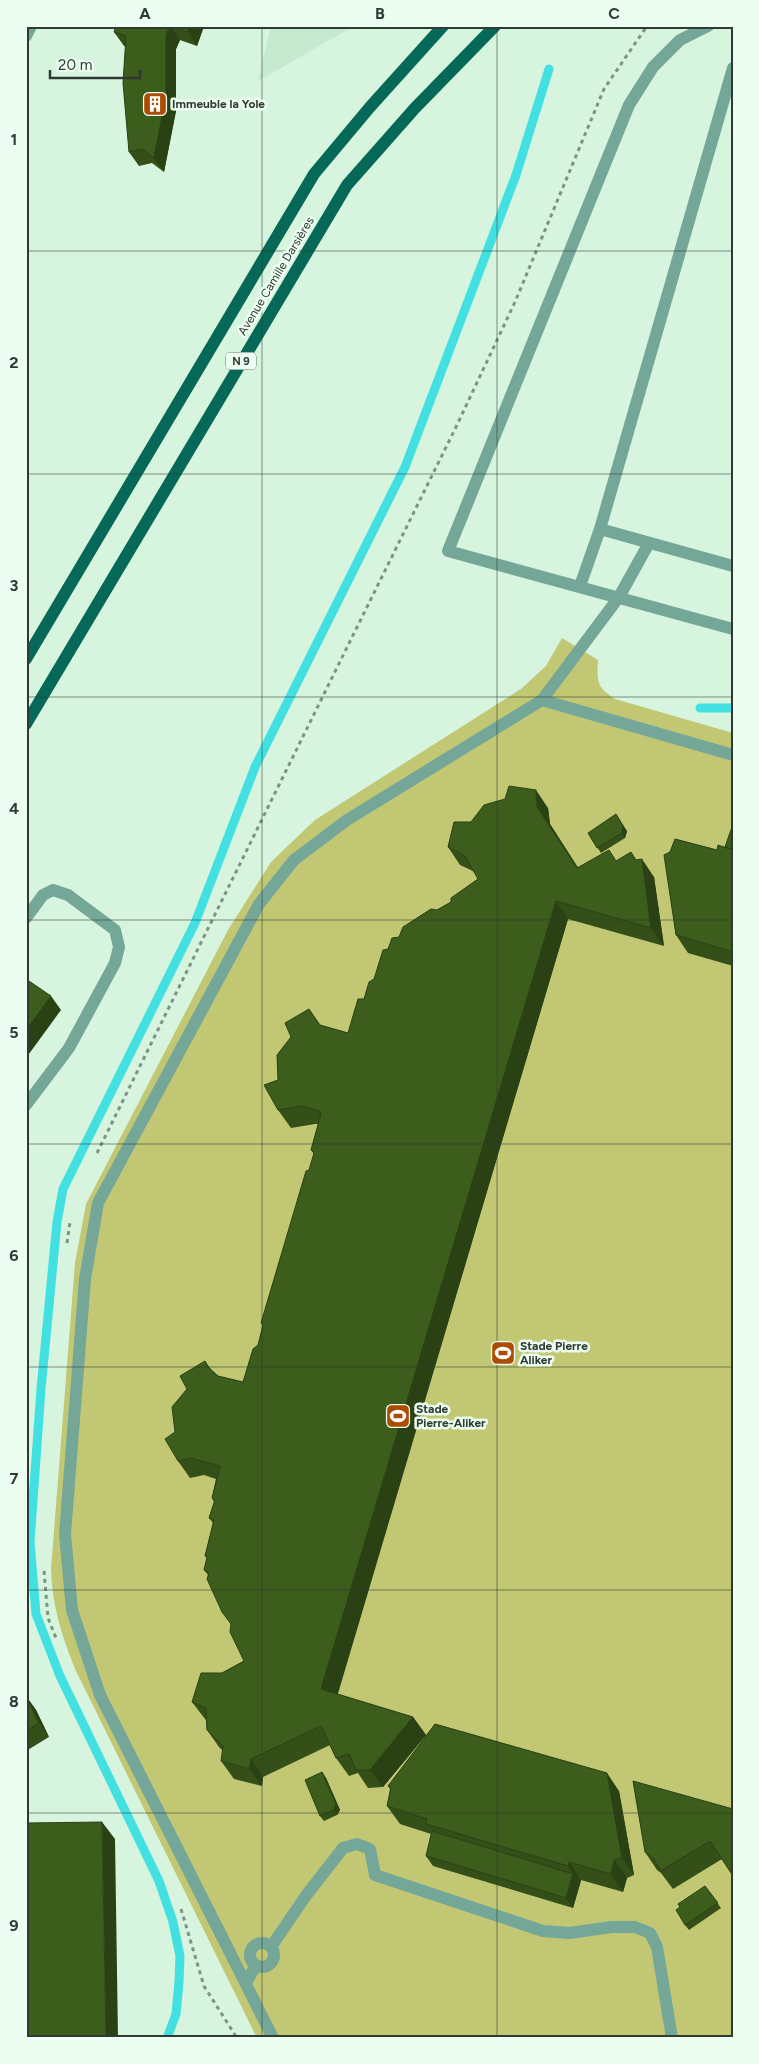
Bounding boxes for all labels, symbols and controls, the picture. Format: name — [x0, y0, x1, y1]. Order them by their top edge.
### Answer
text: A — [139, 4, 151, 23]
text: B — [375, 4, 385, 23]
text: C — [608, 4, 620, 23]
scale bar — [50, 48, 140, 80]
text: 20 m — [58, 56, 92, 74]
building icon: Immeuble la Yole — [142, 91, 168, 117]
place label: Immeuble la Yole — [172, 97, 265, 111]
text: 1 — [11, 130, 17, 149]
street label: Avenue Camille Darsières — [235, 214, 317, 338]
road number: N 9 — [226, 352, 256, 370]
text: 2 — [9, 353, 19, 372]
text: 3 — [10, 576, 19, 595]
text: 4 — [9, 799, 19, 818]
text: 5 — [9, 1023, 19, 1042]
text: 6 — [9, 1246, 19, 1265]
place label: Stade Pierre Aliker — [520, 1339, 588, 1367]
sports icon: Stade Pierre Aliker — [490, 1340, 516, 1366]
place label: Stade Pierre-Aliker — [416, 1402, 486, 1430]
sports icon: Stade Pierre-Aliker — [385, 1403, 411, 1429]
text: 7 — [10, 1469, 19, 1488]
text: 8 — [9, 1692, 19, 1711]
text: 9 — [9, 1916, 19, 1935]

